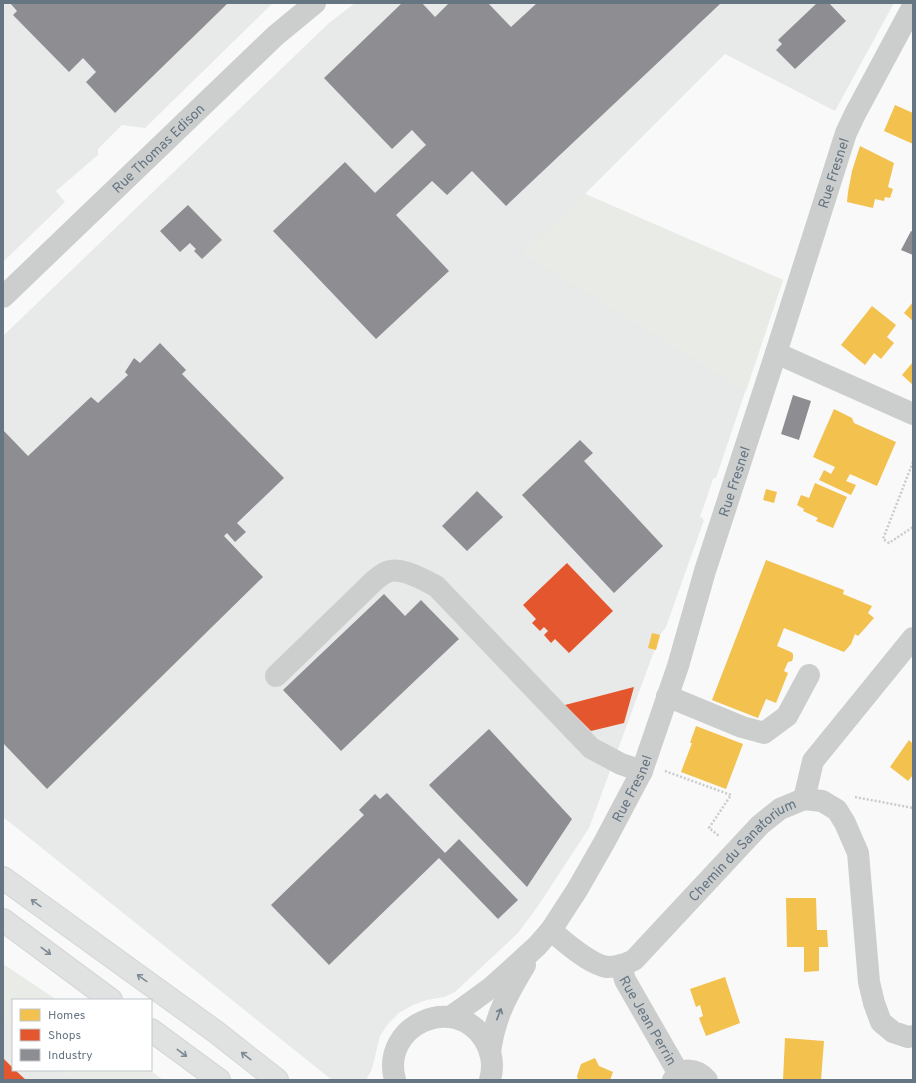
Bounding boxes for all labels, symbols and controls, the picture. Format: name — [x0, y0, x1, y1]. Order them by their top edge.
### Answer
street label: Rue Thomas Edison — [109, 101, 209, 198]
street label: Rue Fresnel — [816, 136, 854, 211]
street label: Rue Fresnel — [716, 445, 755, 519]
street label: Rue Fresnel — [609, 753, 657, 826]
street label: Chemin du Sanatorium — [686, 796, 799, 906]
one-way arrow — [31, 898, 42, 907]
one-way arrow — [40, 947, 51, 955]
street label: Rue Jean Perrin — [614, 973, 679, 1069]
one-way arrow — [136, 974, 147, 983]
legend — [12, 999, 152, 1071]
text: Homes — [48, 1008, 85, 1024]
one-way arrow — [495, 1008, 503, 1020]
text: Shops — [48, 1028, 81, 1044]
text: Industry — [48, 1048, 93, 1064]
one-way arrow — [177, 1049, 188, 1057]
one-way arrow — [241, 1051, 252, 1060]

